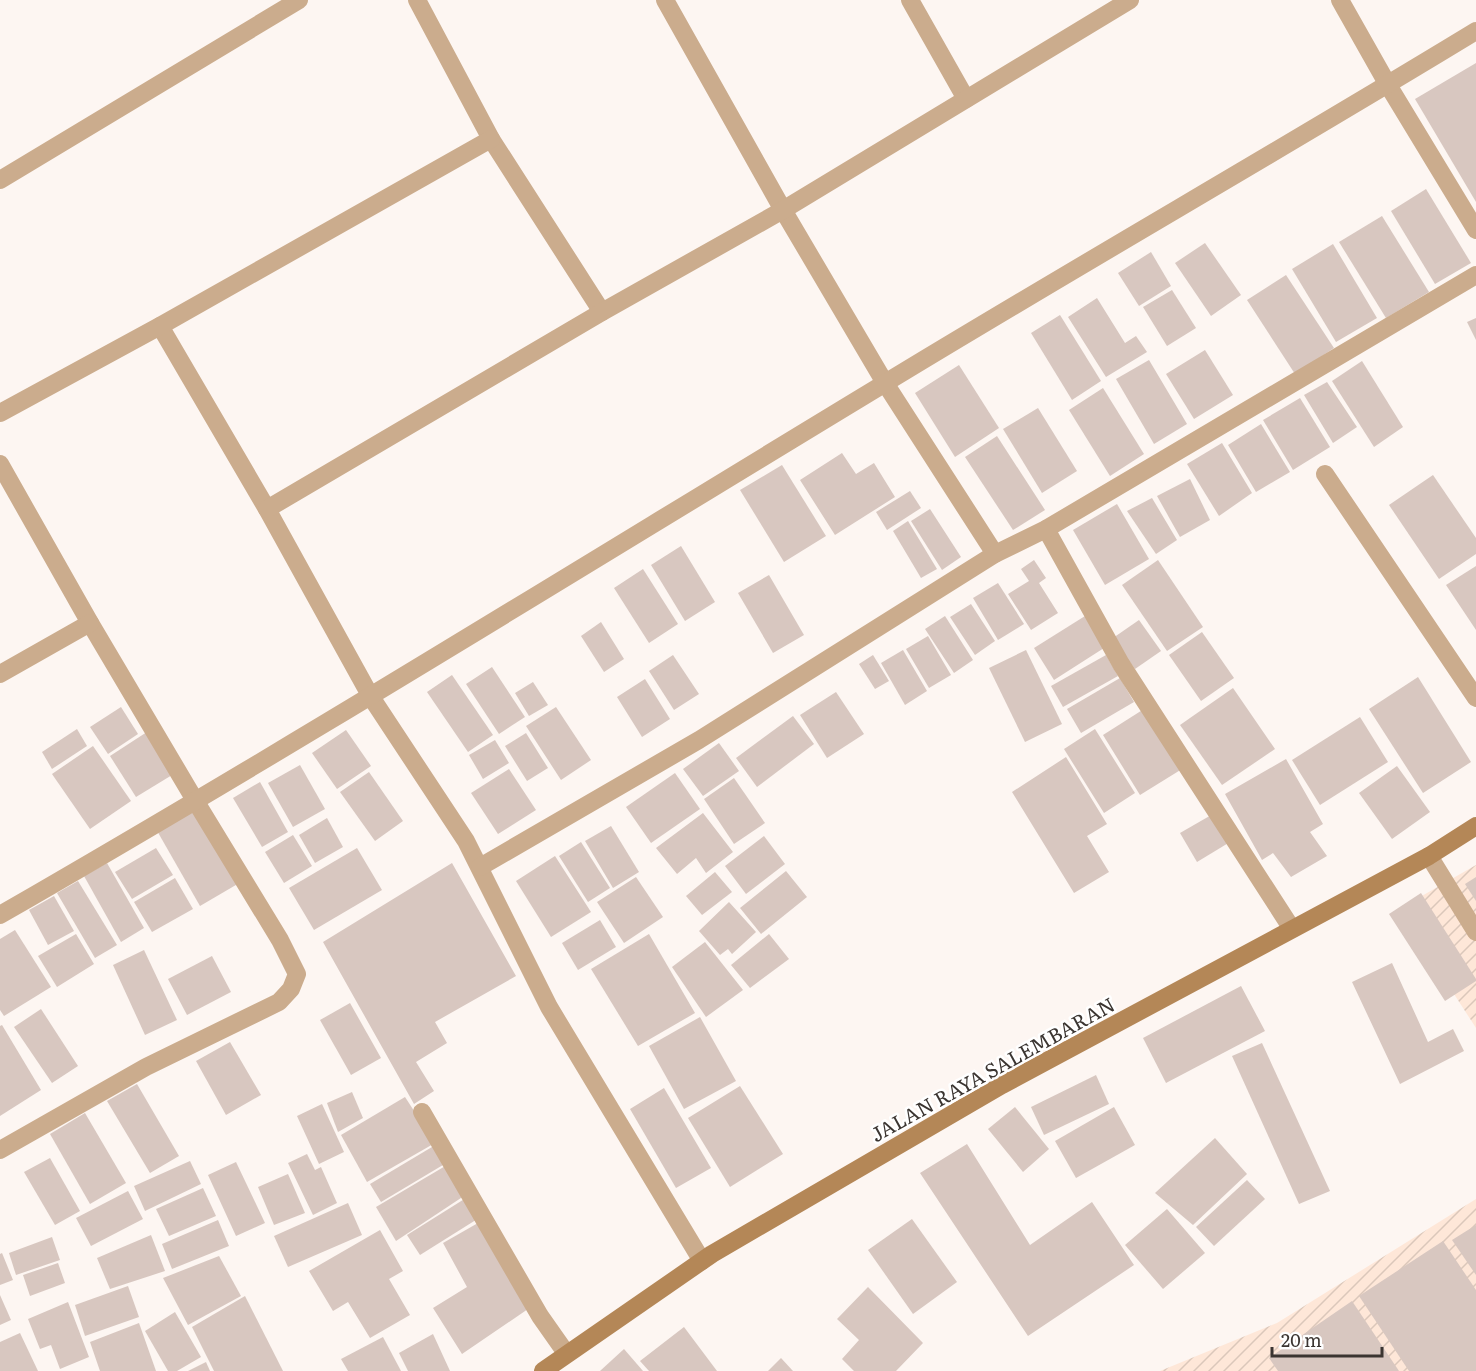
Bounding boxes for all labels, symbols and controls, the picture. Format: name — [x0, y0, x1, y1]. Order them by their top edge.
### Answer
street label: JALAN RAYA SALEMBARAN — [864, 988, 1120, 1148]
scale bar — [1272, 1320, 1382, 1358]
text: 20 m — [1281, 1326, 1322, 1353]

